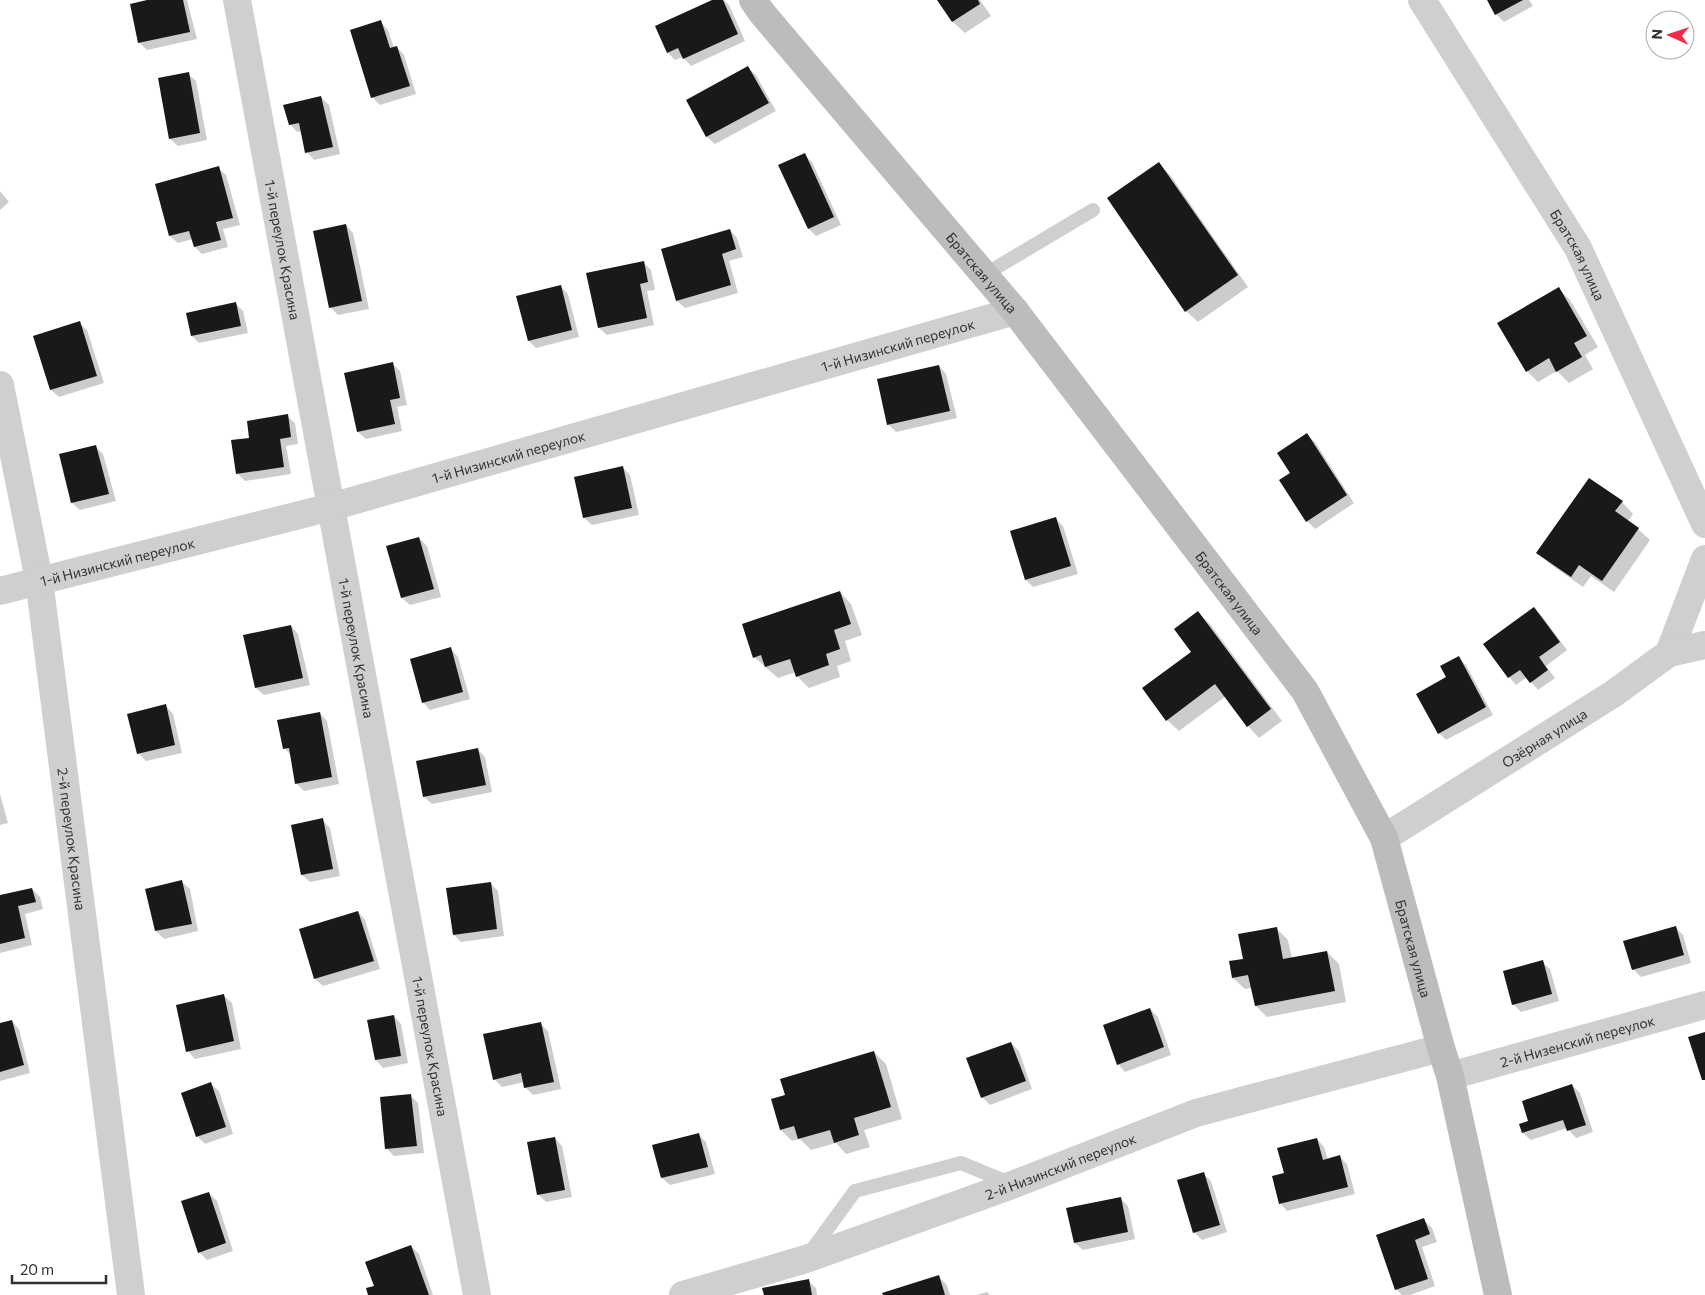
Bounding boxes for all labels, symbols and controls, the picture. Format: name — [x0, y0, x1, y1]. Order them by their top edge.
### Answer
north arrow — [1645, 10, 1695, 60]
text: N — [1648, 29, 1665, 40]
street label: 1-й переулок Красина — [262, 178, 305, 321]
street label: Братская улица — [1547, 206, 1609, 303]
street label: Братская улица — [943, 228, 1021, 316]
street label: 1-й Низинский переулок — [819, 314, 977, 375]
street label: 1-й Низинский переулок — [430, 426, 587, 486]
street label: 1-й Низинский переулок — [38, 533, 197, 589]
street label: Братская улица — [1193, 547, 1267, 638]
street label: 1-й переулок Красина — [336, 577, 378, 719]
street label: Озёрная улица — [1498, 704, 1590, 771]
street label: 2-й переулок Красина — [55, 767, 90, 911]
street label: Братская улица — [1393, 898, 1435, 999]
street label: 1-й переулок Красина — [410, 975, 452, 1118]
street label: 2-й Низенский переулок — [1498, 1011, 1657, 1070]
street label: 2-й Низинский переулок — [983, 1129, 1139, 1203]
scale bar — [12, 1252, 106, 1284]
text: 20 m — [20, 1260, 54, 1278]

